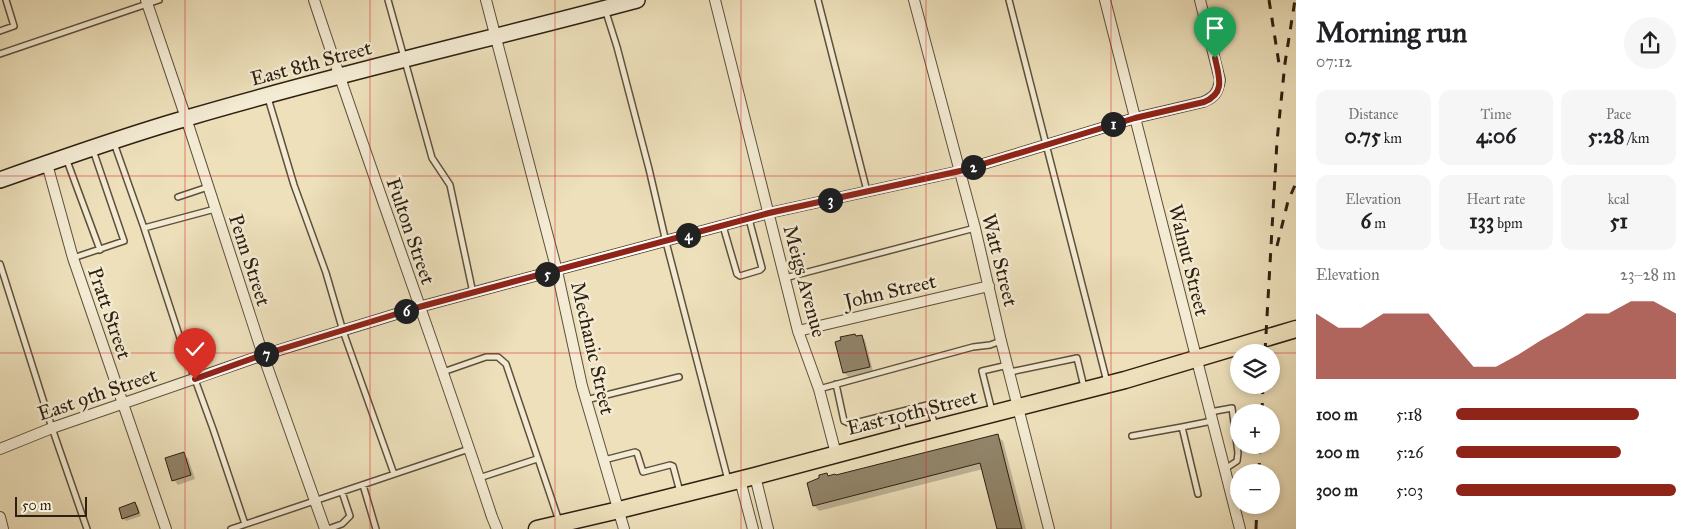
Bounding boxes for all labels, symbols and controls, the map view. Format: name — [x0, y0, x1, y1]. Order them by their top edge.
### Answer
pin — [1194, 7, 1236, 58]
icon: arrive — [1201, 14, 1229, 42]
text: Morning run — [1316, 15, 1467, 50]
button: share — [1624, 17, 1676, 69]
street label: East 8th Street — [248, 35, 374, 91]
text: 07:12 — [1316, 52, 1352, 71]
text: Distance — [1348, 106, 1398, 123]
text: Time — [1480, 106, 1511, 123]
text: Pace — [1606, 106, 1631, 123]
pin: 1 — [1100, 112, 1126, 136]
text: 1 — [1111, 116, 1116, 133]
text: 0.75 — [1345, 123, 1381, 149]
text: 4:06 — [1476, 123, 1516, 149]
text: 5:28 — [1588, 123, 1624, 149]
text: km — [1381, 130, 1402, 147]
text: /km — [1624, 130, 1649, 147]
pin: 2 — [960, 154, 986, 180]
text: 2 — [970, 159, 977, 176]
street label: Fulton Street — [382, 175, 440, 287]
pin: 3 — [818, 188, 842, 212]
text: Elevation — [1346, 191, 1401, 208]
text: Heart rate — [1467, 191, 1525, 208]
text: kcal — [1608, 191, 1630, 208]
text: 3 — [828, 192, 833, 209]
street label: Walnut Street — [1164, 202, 1214, 318]
text: 6 — [1361, 208, 1371, 234]
text: 133 — [1469, 208, 1494, 234]
text: 51 — [1610, 208, 1628, 234]
street label: Penn Street — [224, 211, 276, 309]
street label: Watt Street — [977, 211, 1023, 309]
text: m — [1371, 215, 1386, 232]
text: bpm — [1494, 215, 1523, 232]
pin: 4 — [676, 222, 700, 248]
street label: Meigs Avenue — [778, 222, 832, 340]
text: 4 — [685, 227, 692, 244]
pin: 5 — [534, 262, 560, 286]
street label: Pratt Street — [83, 264, 137, 362]
text: Elevation — [1316, 265, 1380, 284]
text: 23–28 m — [1620, 265, 1676, 284]
text: 5 — [544, 266, 551, 283]
street label: John Street — [840, 269, 939, 315]
street label: Mechanic Street — [566, 279, 620, 417]
pin: 6 — [394, 298, 418, 324]
text: 6 — [403, 303, 410, 320]
pin — [174, 328, 216, 379]
icon: check — [181, 335, 209, 363]
pin: 7 — [254, 342, 278, 366]
map controls — [1230, 344, 1280, 514]
button: layers — [1230, 344, 1280, 394]
text: 7 — [263, 346, 270, 363]
street label: East 9th Street — [34, 362, 160, 426]
street label: East 10th Street — [845, 384, 979, 440]
button: + — [1230, 404, 1280, 454]
text: 100 m — [1316, 405, 1358, 424]
text: 5:18 — [1396, 405, 1422, 424]
text: 200 m — [1316, 443, 1359, 462]
text: 5:26 — [1396, 443, 1424, 462]
button: − — [1230, 464, 1280, 514]
text: 300 m — [1316, 481, 1358, 500]
text: 5:03 — [1396, 481, 1423, 500]
scale bar — [15, 494, 88, 517]
text: 50 m — [22, 497, 51, 514]

